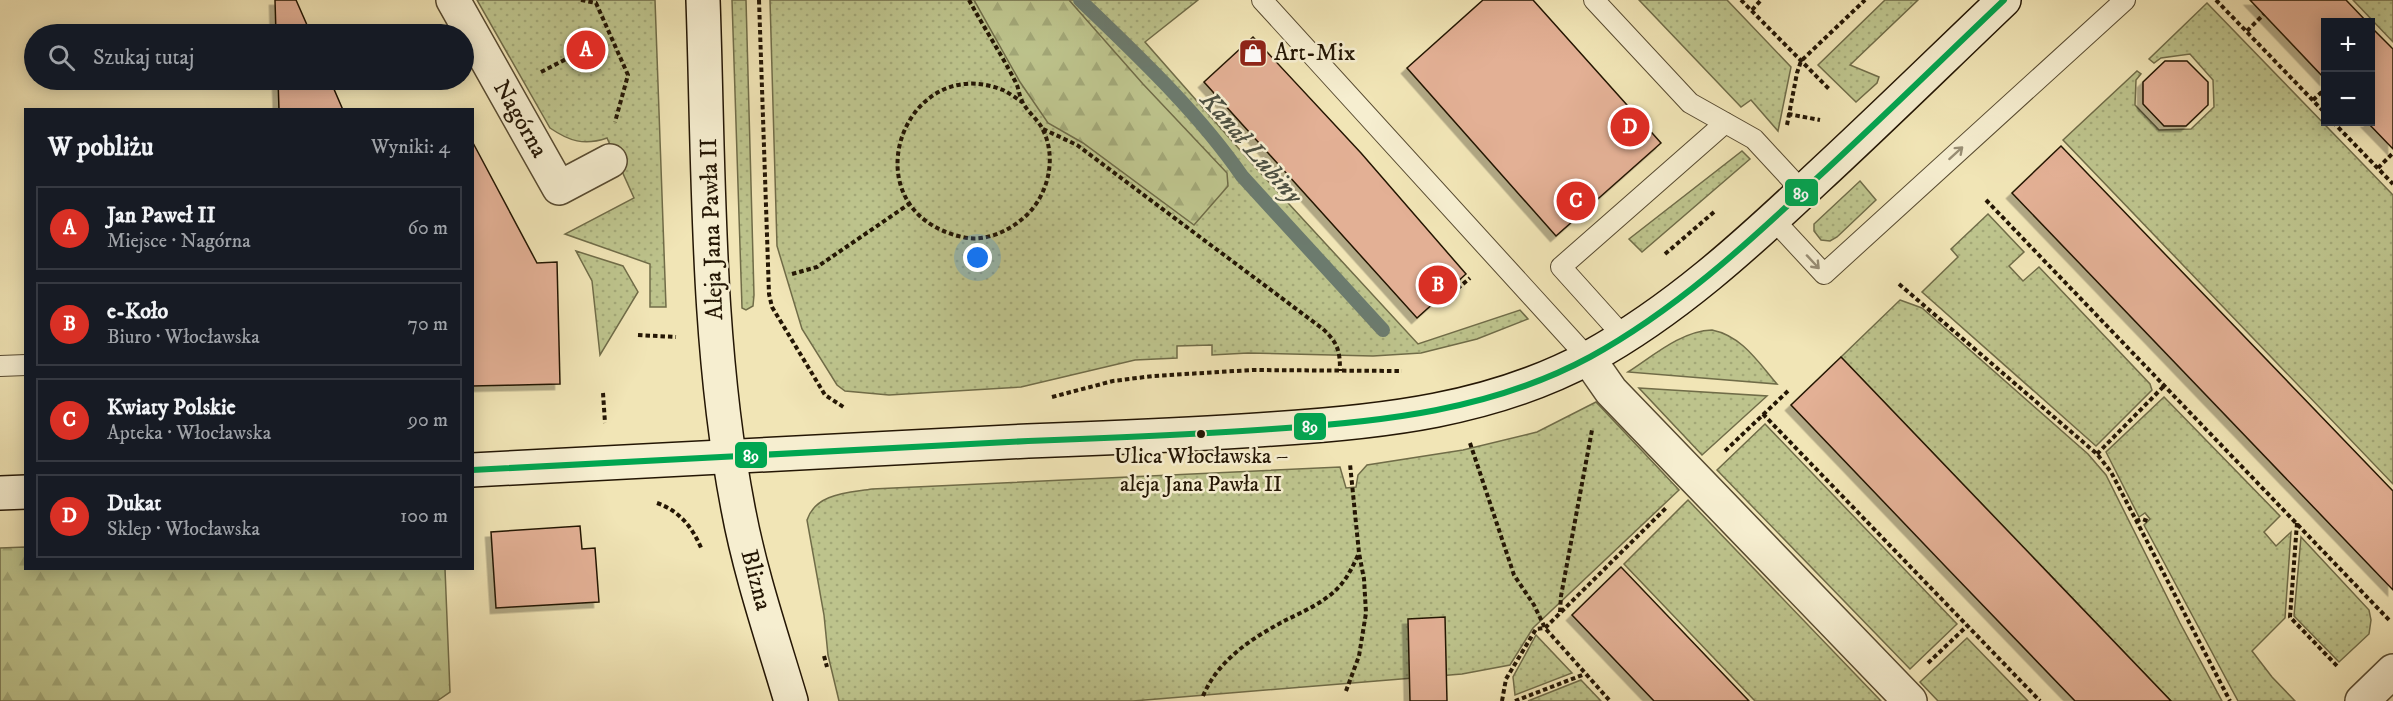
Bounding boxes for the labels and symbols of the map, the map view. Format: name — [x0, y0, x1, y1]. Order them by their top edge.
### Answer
pin: A — [566, 28, 606, 72]
shop icon: Art-Mix — [1237, 37, 1269, 69]
place label: Art-Mix — [1274, 38, 1356, 68]
street label: Nagórna — [486, 75, 554, 164]
water label: Kanał Lubiny — [1192, 84, 1310, 213]
pin: D — [1610, 104, 1650, 150]
street label: Aleja Jana Pawła II — [694, 137, 730, 320]
one-way arrow — [1948, 146, 1963, 160]
pin: C — [1556, 178, 1596, 224]
line badge: 89 — [1784, 178, 1819, 207]
text: 89 — [1793, 184, 1809, 204]
your location — [963, 243, 992, 272]
one-way arrow — [1806, 254, 1820, 269]
pin: B — [1418, 262, 1458, 308]
line badge: 89 — [1293, 412, 1327, 441]
text: 89 — [1302, 417, 1318, 437]
marker: Ulica Włocławska – aleja Jana Pawła II — [1195, 428, 1207, 440]
line badge: 89 — [734, 441, 768, 469]
place label: Ulica Włocławska – aleja Jana Pawła II — [1114, 443, 1288, 498]
text: 89 — [743, 446, 759, 466]
street label: Blizna — [734, 546, 779, 614]

